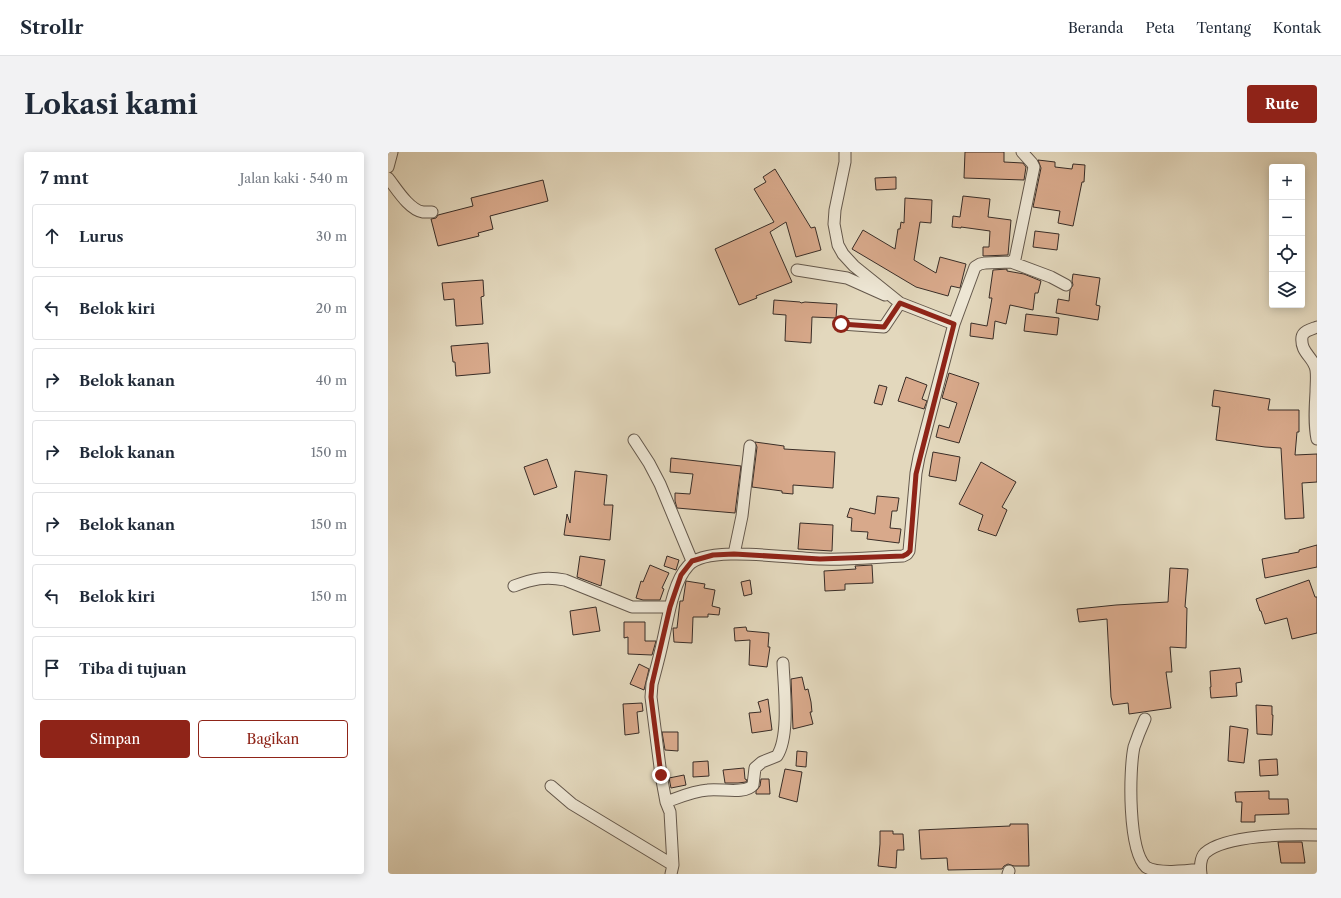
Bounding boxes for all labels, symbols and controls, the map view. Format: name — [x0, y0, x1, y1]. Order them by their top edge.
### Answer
text: Strollr — [20, 16, 84, 39]
text: Beranda — [1068, 19, 1124, 37]
text: Peta — [1146, 19, 1175, 37]
text: Tentang — [1197, 19, 1251, 37]
text: Kontak — [1273, 19, 1321, 37]
button: Rute — [1247, 85, 1317, 123]
text: Lokasi kami — [24, 87, 198, 121]
map controls — [1269, 164, 1305, 308]
button: + — [1269, 164, 1305, 200]
text: 7 mnt — [40, 168, 89, 188]
text: Jalan kaki · 540 m — [240, 170, 348, 186]
button: − — [1269, 200, 1305, 236]
icon: ahead — [41, 225, 63, 247]
text: Lurus — [79, 227, 124, 246]
text: 30 m — [316, 228, 347, 244]
button: locate — [1269, 236, 1305, 272]
button: layers — [1269, 272, 1305, 308]
icon: left — [41, 297, 63, 319]
text: Belok kiri — [79, 299, 155, 318]
text: 20 m — [316, 300, 347, 316]
route start — [832, 315, 850, 333]
icon: right — [41, 369, 63, 391]
text: Belok kanan — [79, 371, 175, 390]
text: 40 m — [316, 372, 347, 388]
icon: right — [41, 441, 63, 463]
text: Belok kanan — [79, 443, 175, 462]
text: 150 m — [311, 444, 347, 460]
icon: right — [41, 513, 63, 535]
text: Belok kanan — [79, 515, 175, 534]
text: 150 m — [311, 516, 347, 532]
icon: left — [41, 585, 63, 607]
text: Belok kiri — [79, 587, 155, 606]
text: 150 m — [311, 588, 347, 604]
icon: arrive — [41, 657, 63, 679]
text: Tiba di tujuan — [79, 659, 187, 678]
button: Simpan — [40, 720, 190, 758]
button: Bagikan — [198, 720, 348, 758]
route end — [652, 766, 670, 784]

